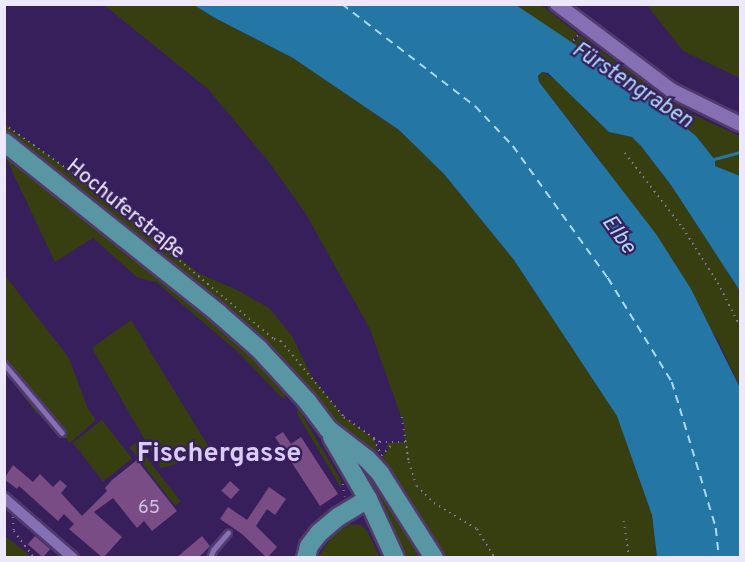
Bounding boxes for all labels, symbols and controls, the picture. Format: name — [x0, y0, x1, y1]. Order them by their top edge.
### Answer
water label: Fürstengraben — [567, 37, 697, 135]
street label: Hochuferstraße — [61, 154, 189, 266]
water label: Elbe — [595, 210, 641, 260]
district label: Fischergasse — [137, 439, 301, 471]
house number: 65 — [138, 498, 160, 520]

